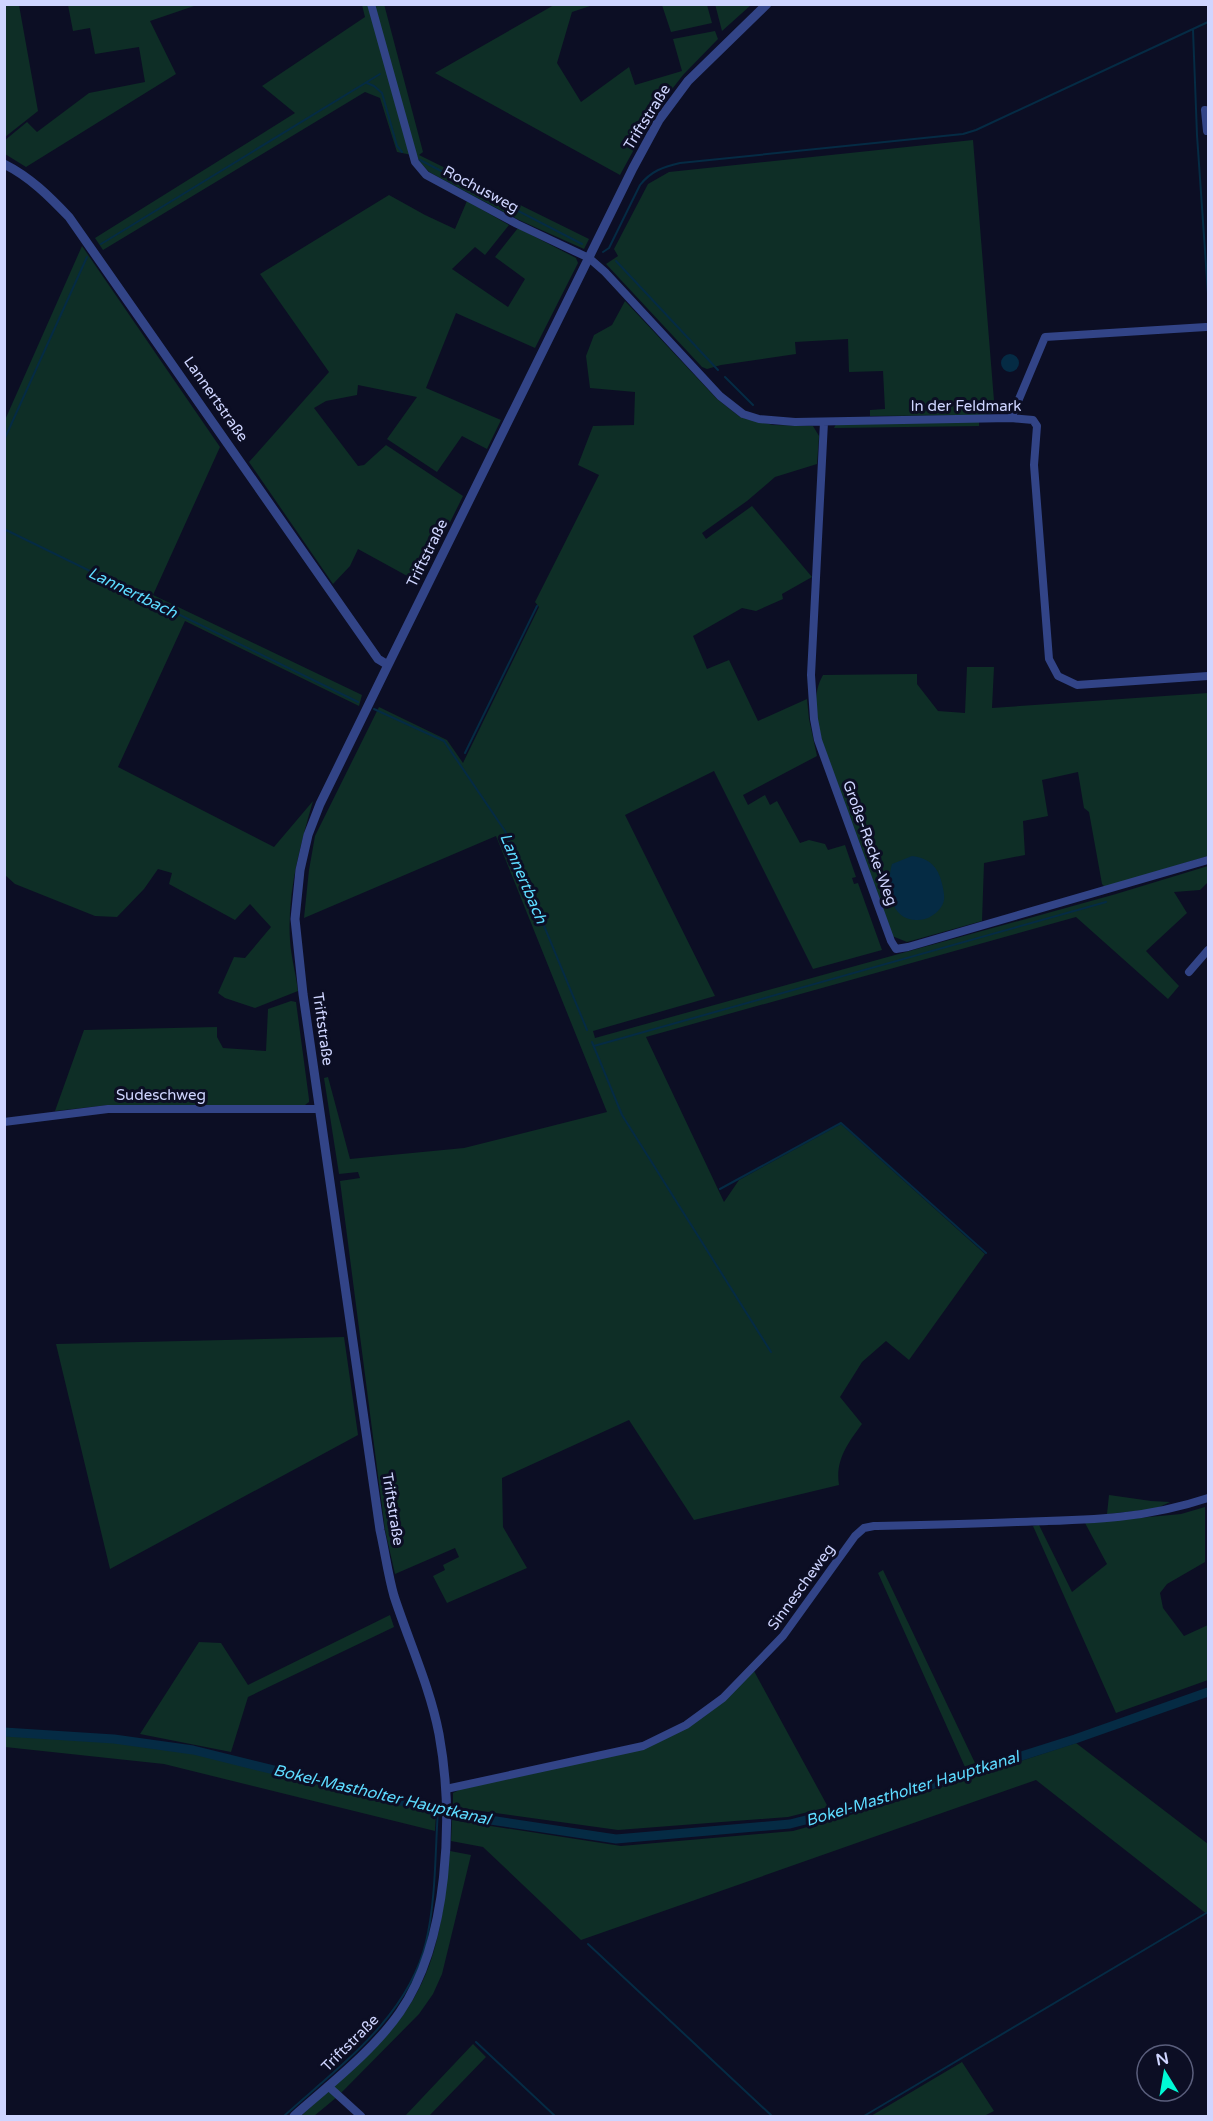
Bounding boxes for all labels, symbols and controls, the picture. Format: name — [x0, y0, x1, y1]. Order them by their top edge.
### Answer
street label: Triftstraße — [620, 81, 674, 153]
street label: Rochusweg — [440, 162, 522, 216]
street label: Lannertstraße — [180, 353, 252, 445]
street label: In der Feldmark — [910, 397, 1022, 415]
street label: Triftstraße — [403, 516, 451, 590]
water label: Lannertbach — [85, 563, 181, 624]
street label: Große-Recke-Weg — [839, 778, 901, 908]
water label: Lannertbach — [495, 830, 552, 928]
street label: Triftstraße — [309, 991, 337, 1067]
street label: Sudeschweg — [116, 1086, 206, 1104]
street label: Triftstraße — [378, 1471, 408, 1547]
street label: Sinnescheweg — [764, 1540, 838, 1634]
water label: Bokel-Mastholter Hauptkanal — [803, 1746, 1023, 1831]
water label: Bokel-Mastholter Hauptkanal — [271, 1760, 494, 1830]
street label: Triftstraße — [318, 2011, 382, 2075]
north arrow — [1135, 2043, 1195, 2103]
text: N — [1154, 2048, 1171, 2070]

